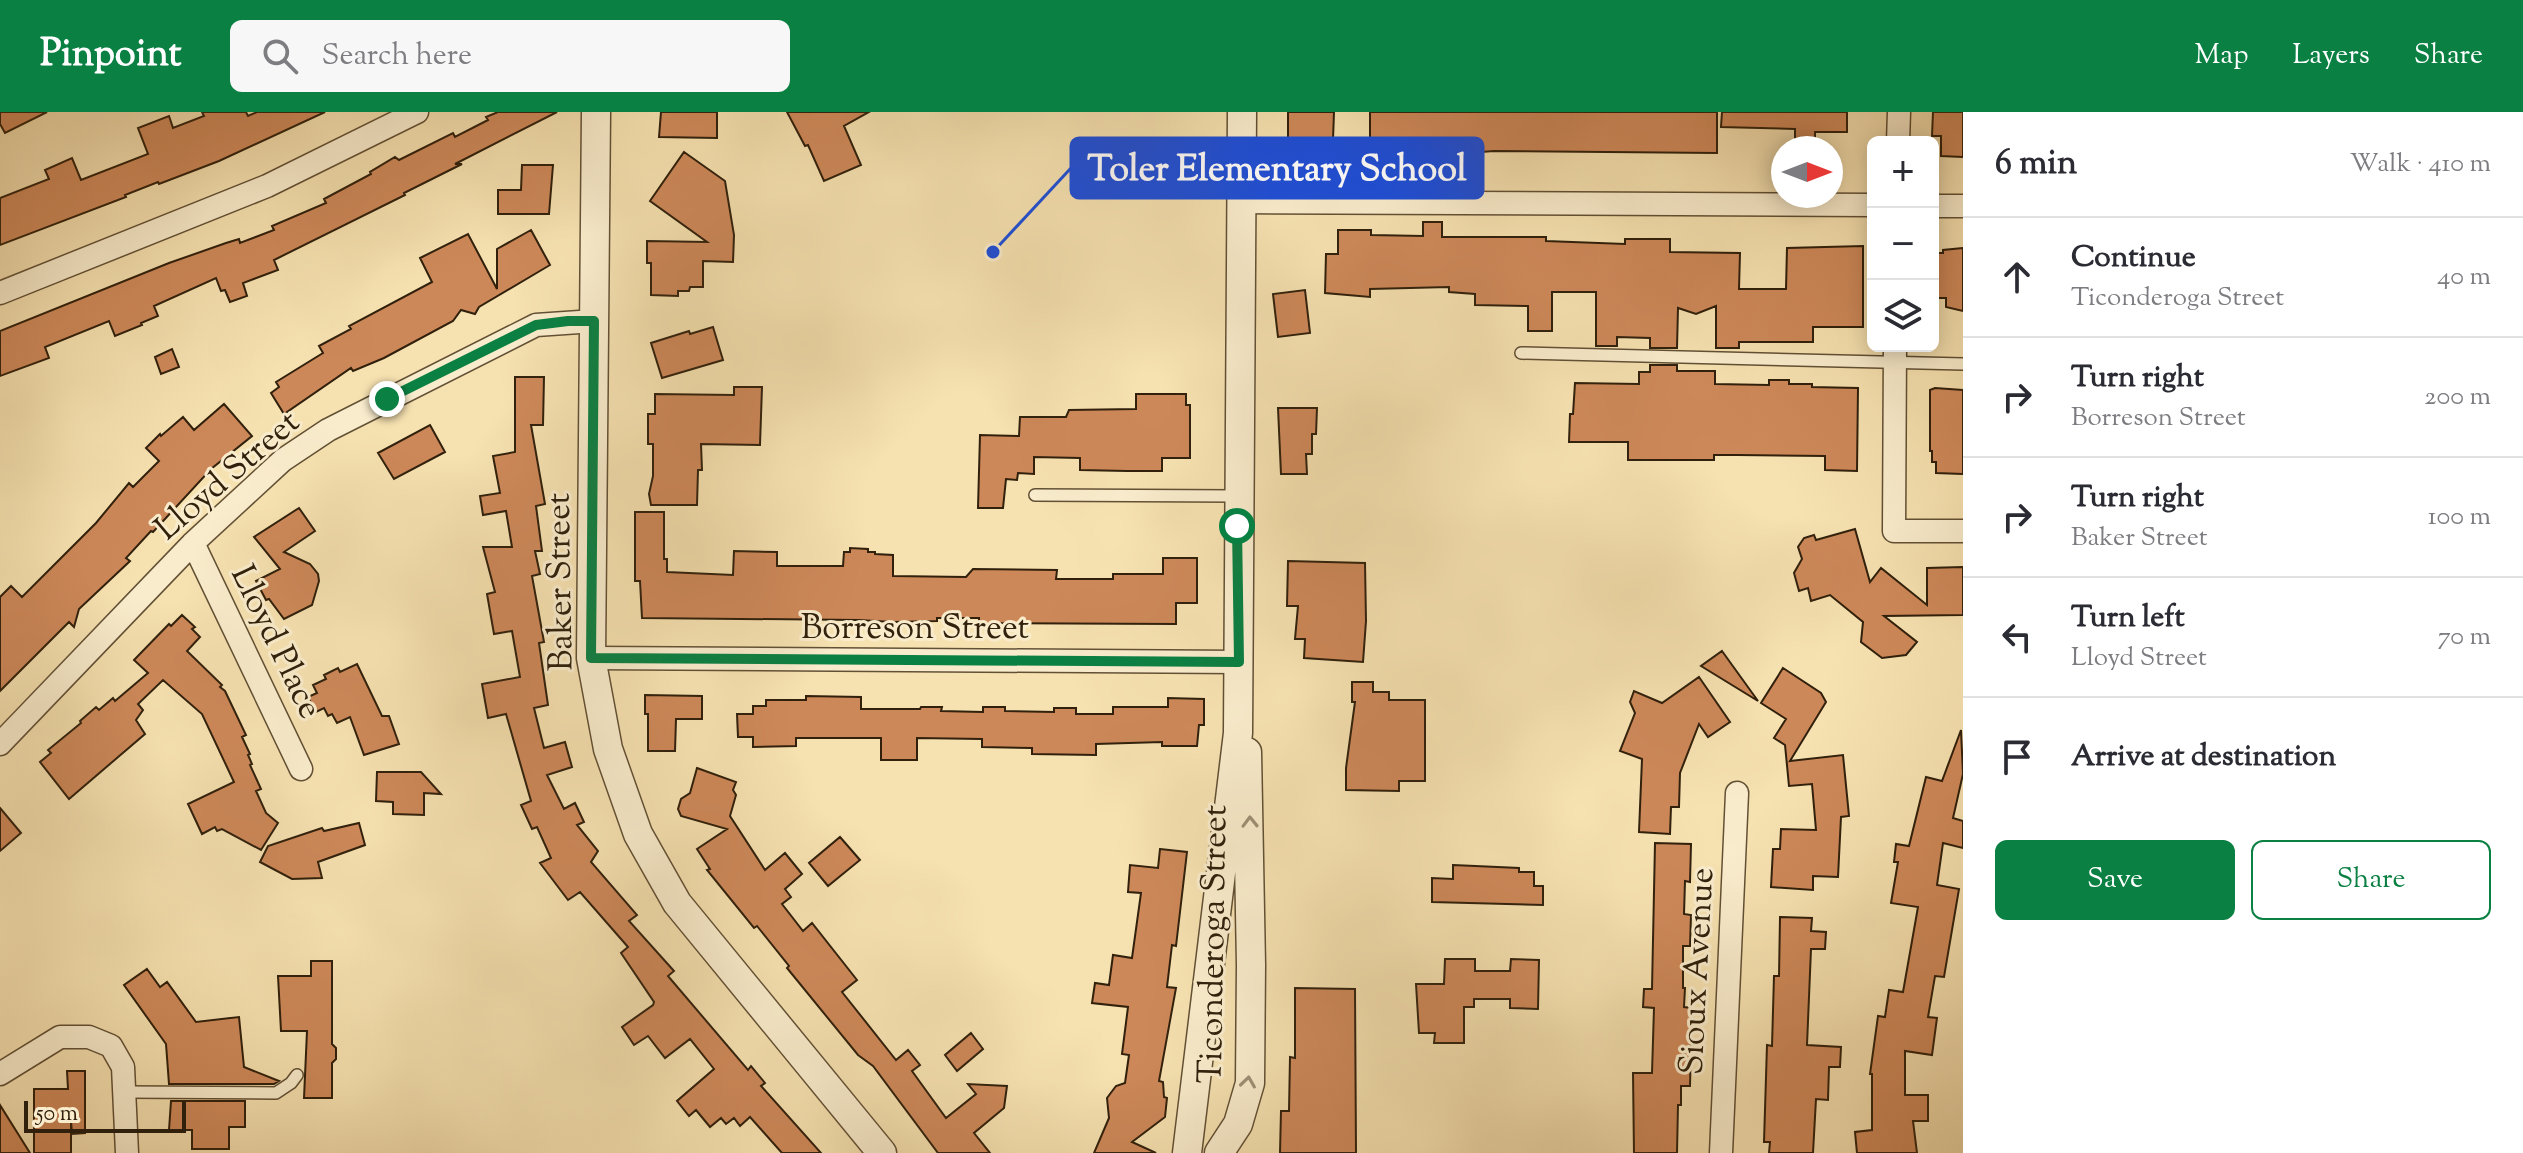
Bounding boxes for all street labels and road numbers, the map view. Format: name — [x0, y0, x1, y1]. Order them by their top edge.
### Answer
street label: Lloyd Street — [145, 400, 312, 553]
street label: Baker Street — [535, 492, 588, 672]
street label: Lloyd Place — [217, 558, 333, 727]
street label: Borreson Street — [801, 605, 1030, 654]
street label: Ticonderoga Street — [1188, 804, 1241, 1084]
street label: Sioux Avenue — [1669, 866, 1728, 1076]

